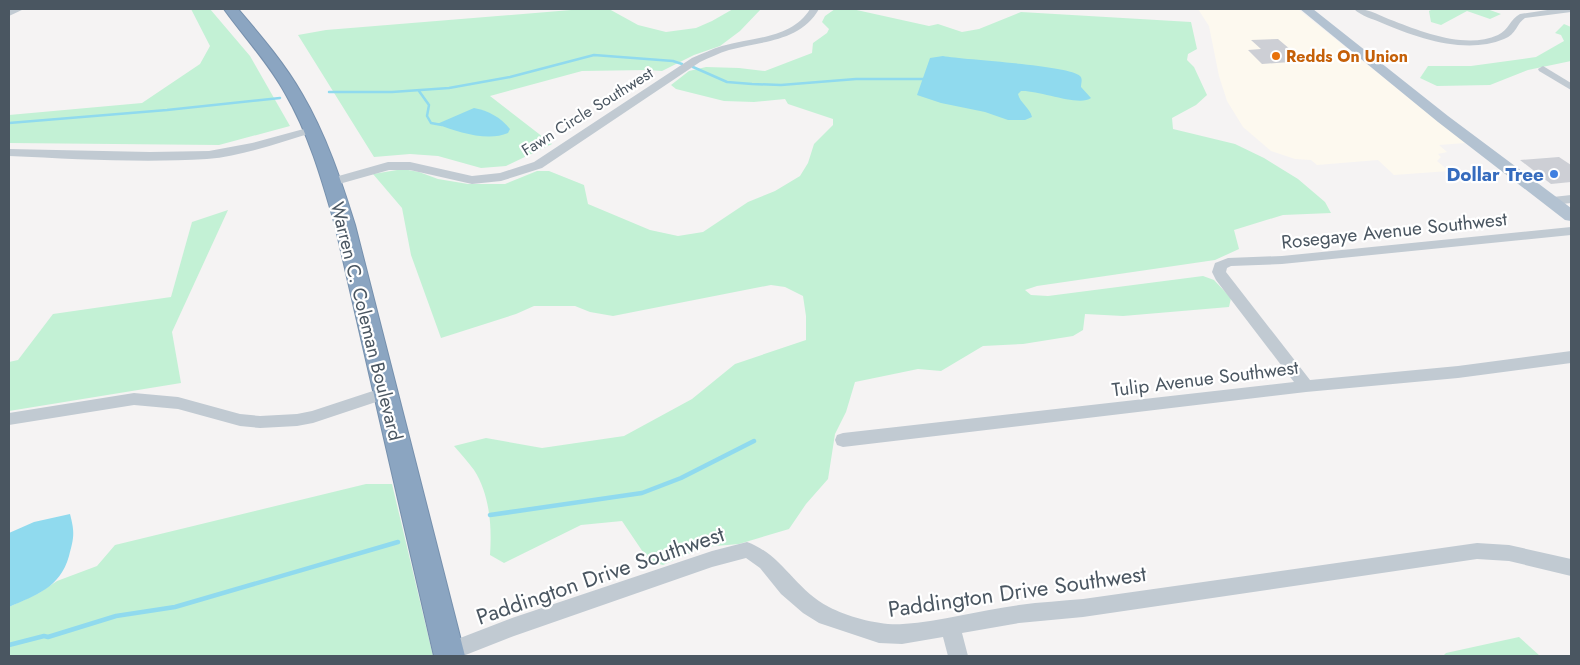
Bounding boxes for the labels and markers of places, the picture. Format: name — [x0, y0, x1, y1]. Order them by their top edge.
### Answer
place label: Redds On Union — [1286, 45, 1408, 68]
marker: Redds On Union — [1270, 50, 1282, 62]
place label: Dollar Tree — [1446, 161, 1544, 188]
marker: Dollar Tree — [1548, 168, 1560, 180]

